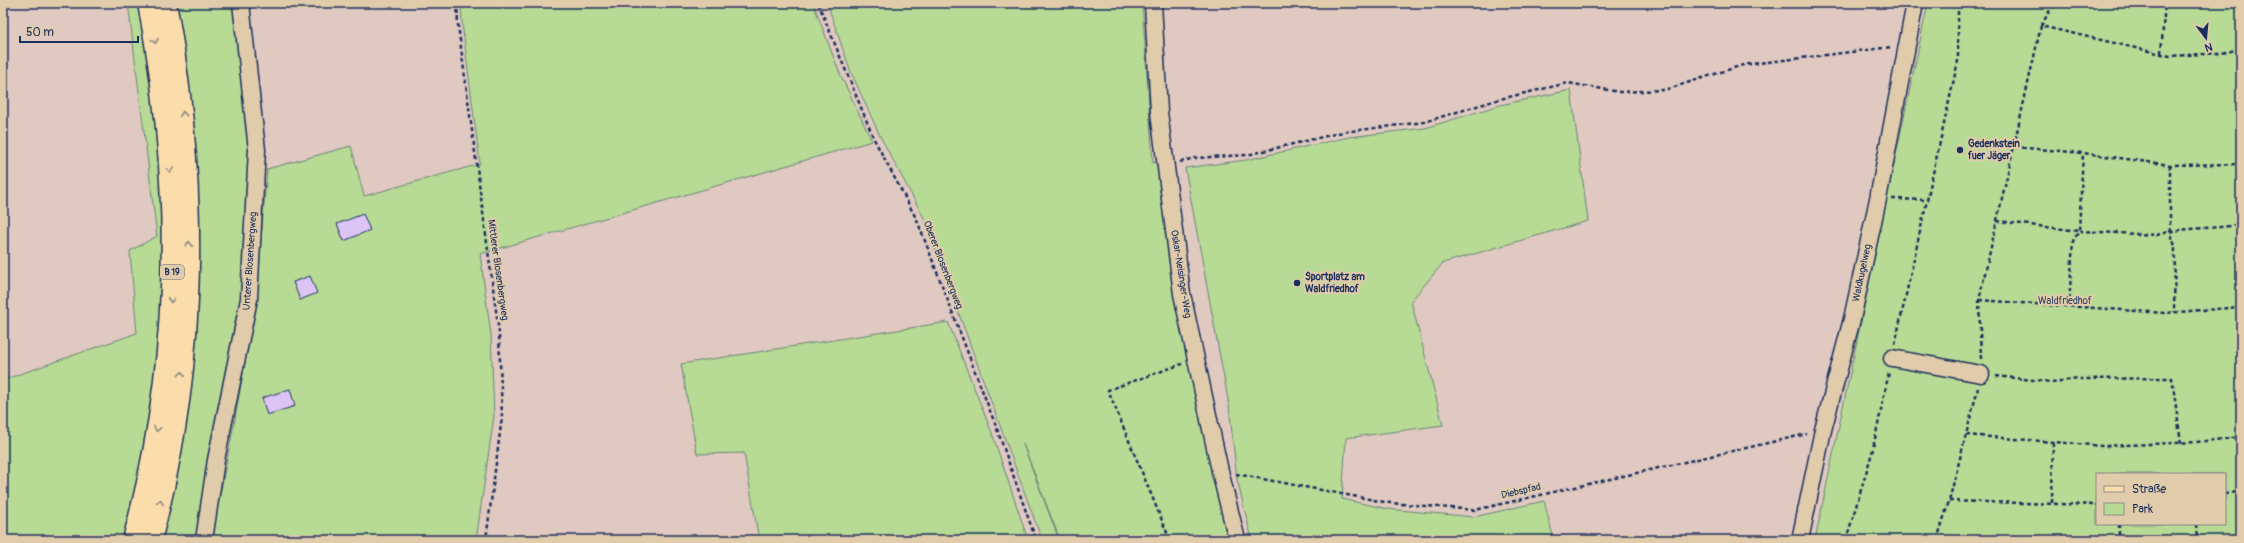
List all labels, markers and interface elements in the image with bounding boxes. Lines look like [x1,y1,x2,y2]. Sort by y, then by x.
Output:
scale bar [20,18,138,44]
north arrow [2186,18,2226,58]
text: 50 m [26,25,54,40]
one-way arrow [150,38,159,44]
text: N [2203,40,2214,55]
one-way arrow [179,111,188,118]
place label: Gedenkstein fuer Jäger [1968,138,2020,162]
marker: Gedenkstein fuer Jäger [1955,145,1965,155]
one-way arrow [166,167,174,173]
street label: Unterer Blosenbergweg [241,211,259,311]
street label: Mittlerer Blosenbergweg [485,219,511,321]
street label: Oberer Blosenbergweg [921,219,965,311]
street label: Oskar-Neisinger-Weg [1168,229,1194,319]
one-way arrow [185,241,193,247]
street label: Waldkugelweg [1850,243,1874,303]
road number: B 19 [160,265,184,279]
place label: Sportplatz am Waldfriedhof [1305,271,1365,295]
marker: Sportplatz am Waldfriedhof [1292,278,1302,288]
park label: Waldfriedhof [2038,295,2092,307]
one-way arrow [166,297,175,303]
one-way arrow [177,371,186,377]
one-way arrow [153,426,161,433]
legend [2096,473,2226,525]
street label: Diebspfad [1500,481,1542,501]
text: Straße [2132,482,2166,497]
one-way arrow [155,499,164,506]
text: Park [2132,502,2153,517]

